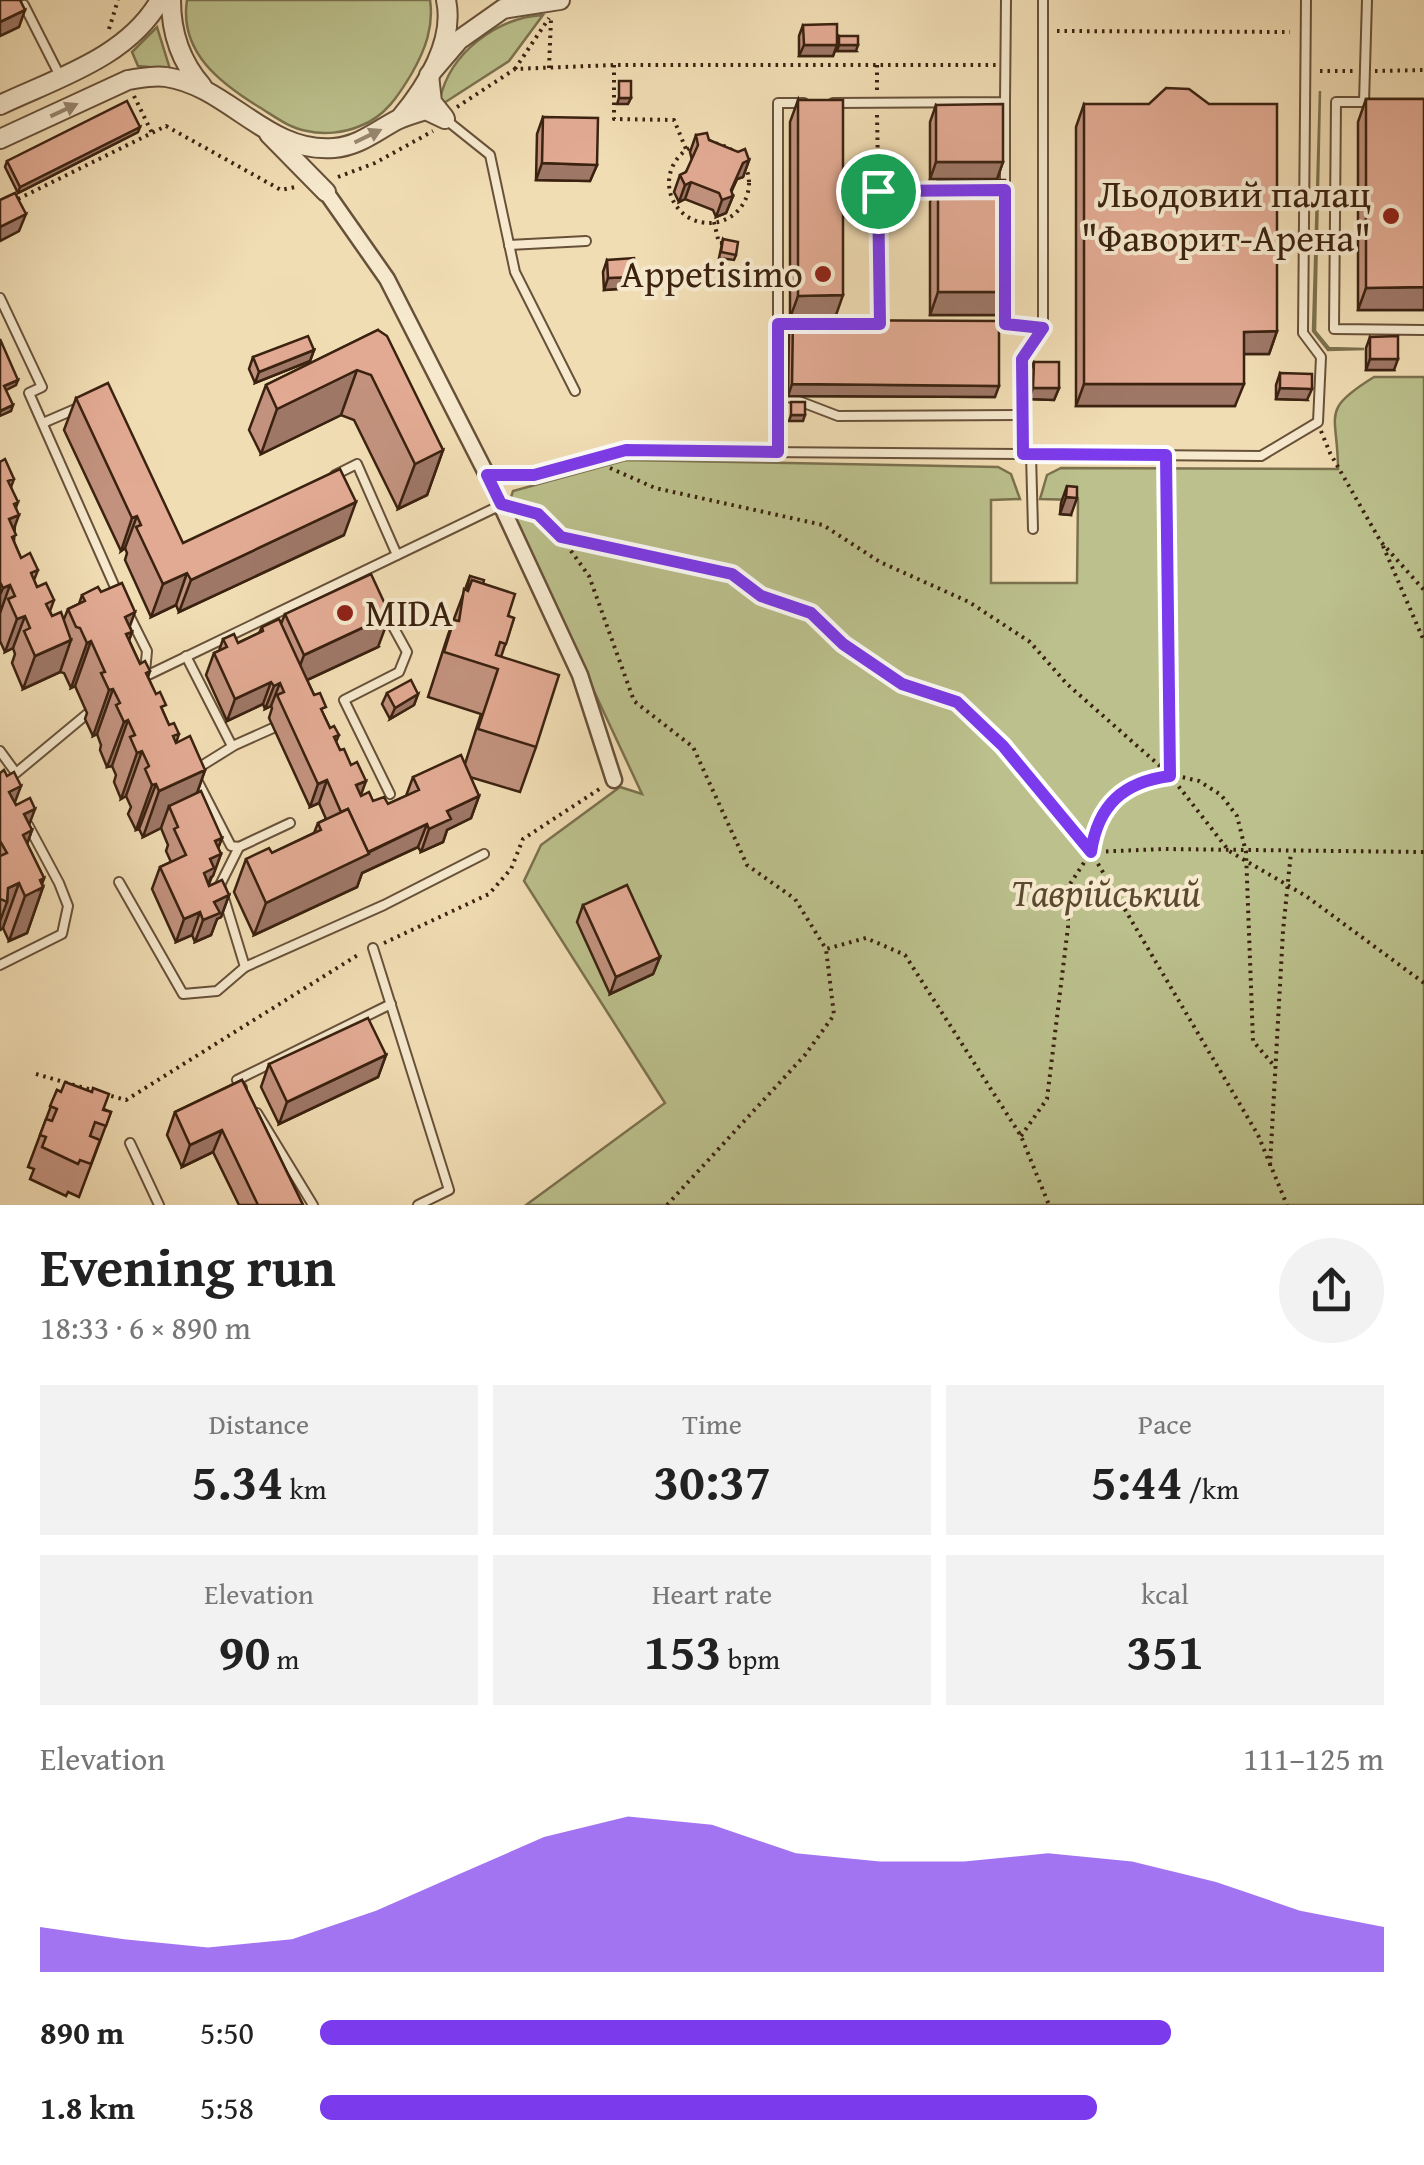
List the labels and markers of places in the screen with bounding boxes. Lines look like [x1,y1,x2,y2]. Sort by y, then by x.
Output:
pin [836,149,921,234]
place label: Льодовий палац "Фаворит-Арена" [1081,165,1371,265]
marker: Льодовий палац "Фаворит-Арена" [1380,205,1402,227]
place label: Appetisimo [621,245,803,301]
marker: Appetisimo [812,263,834,285]
place label: MIDA [365,584,453,640]
marker: MIDA [334,602,356,624]

